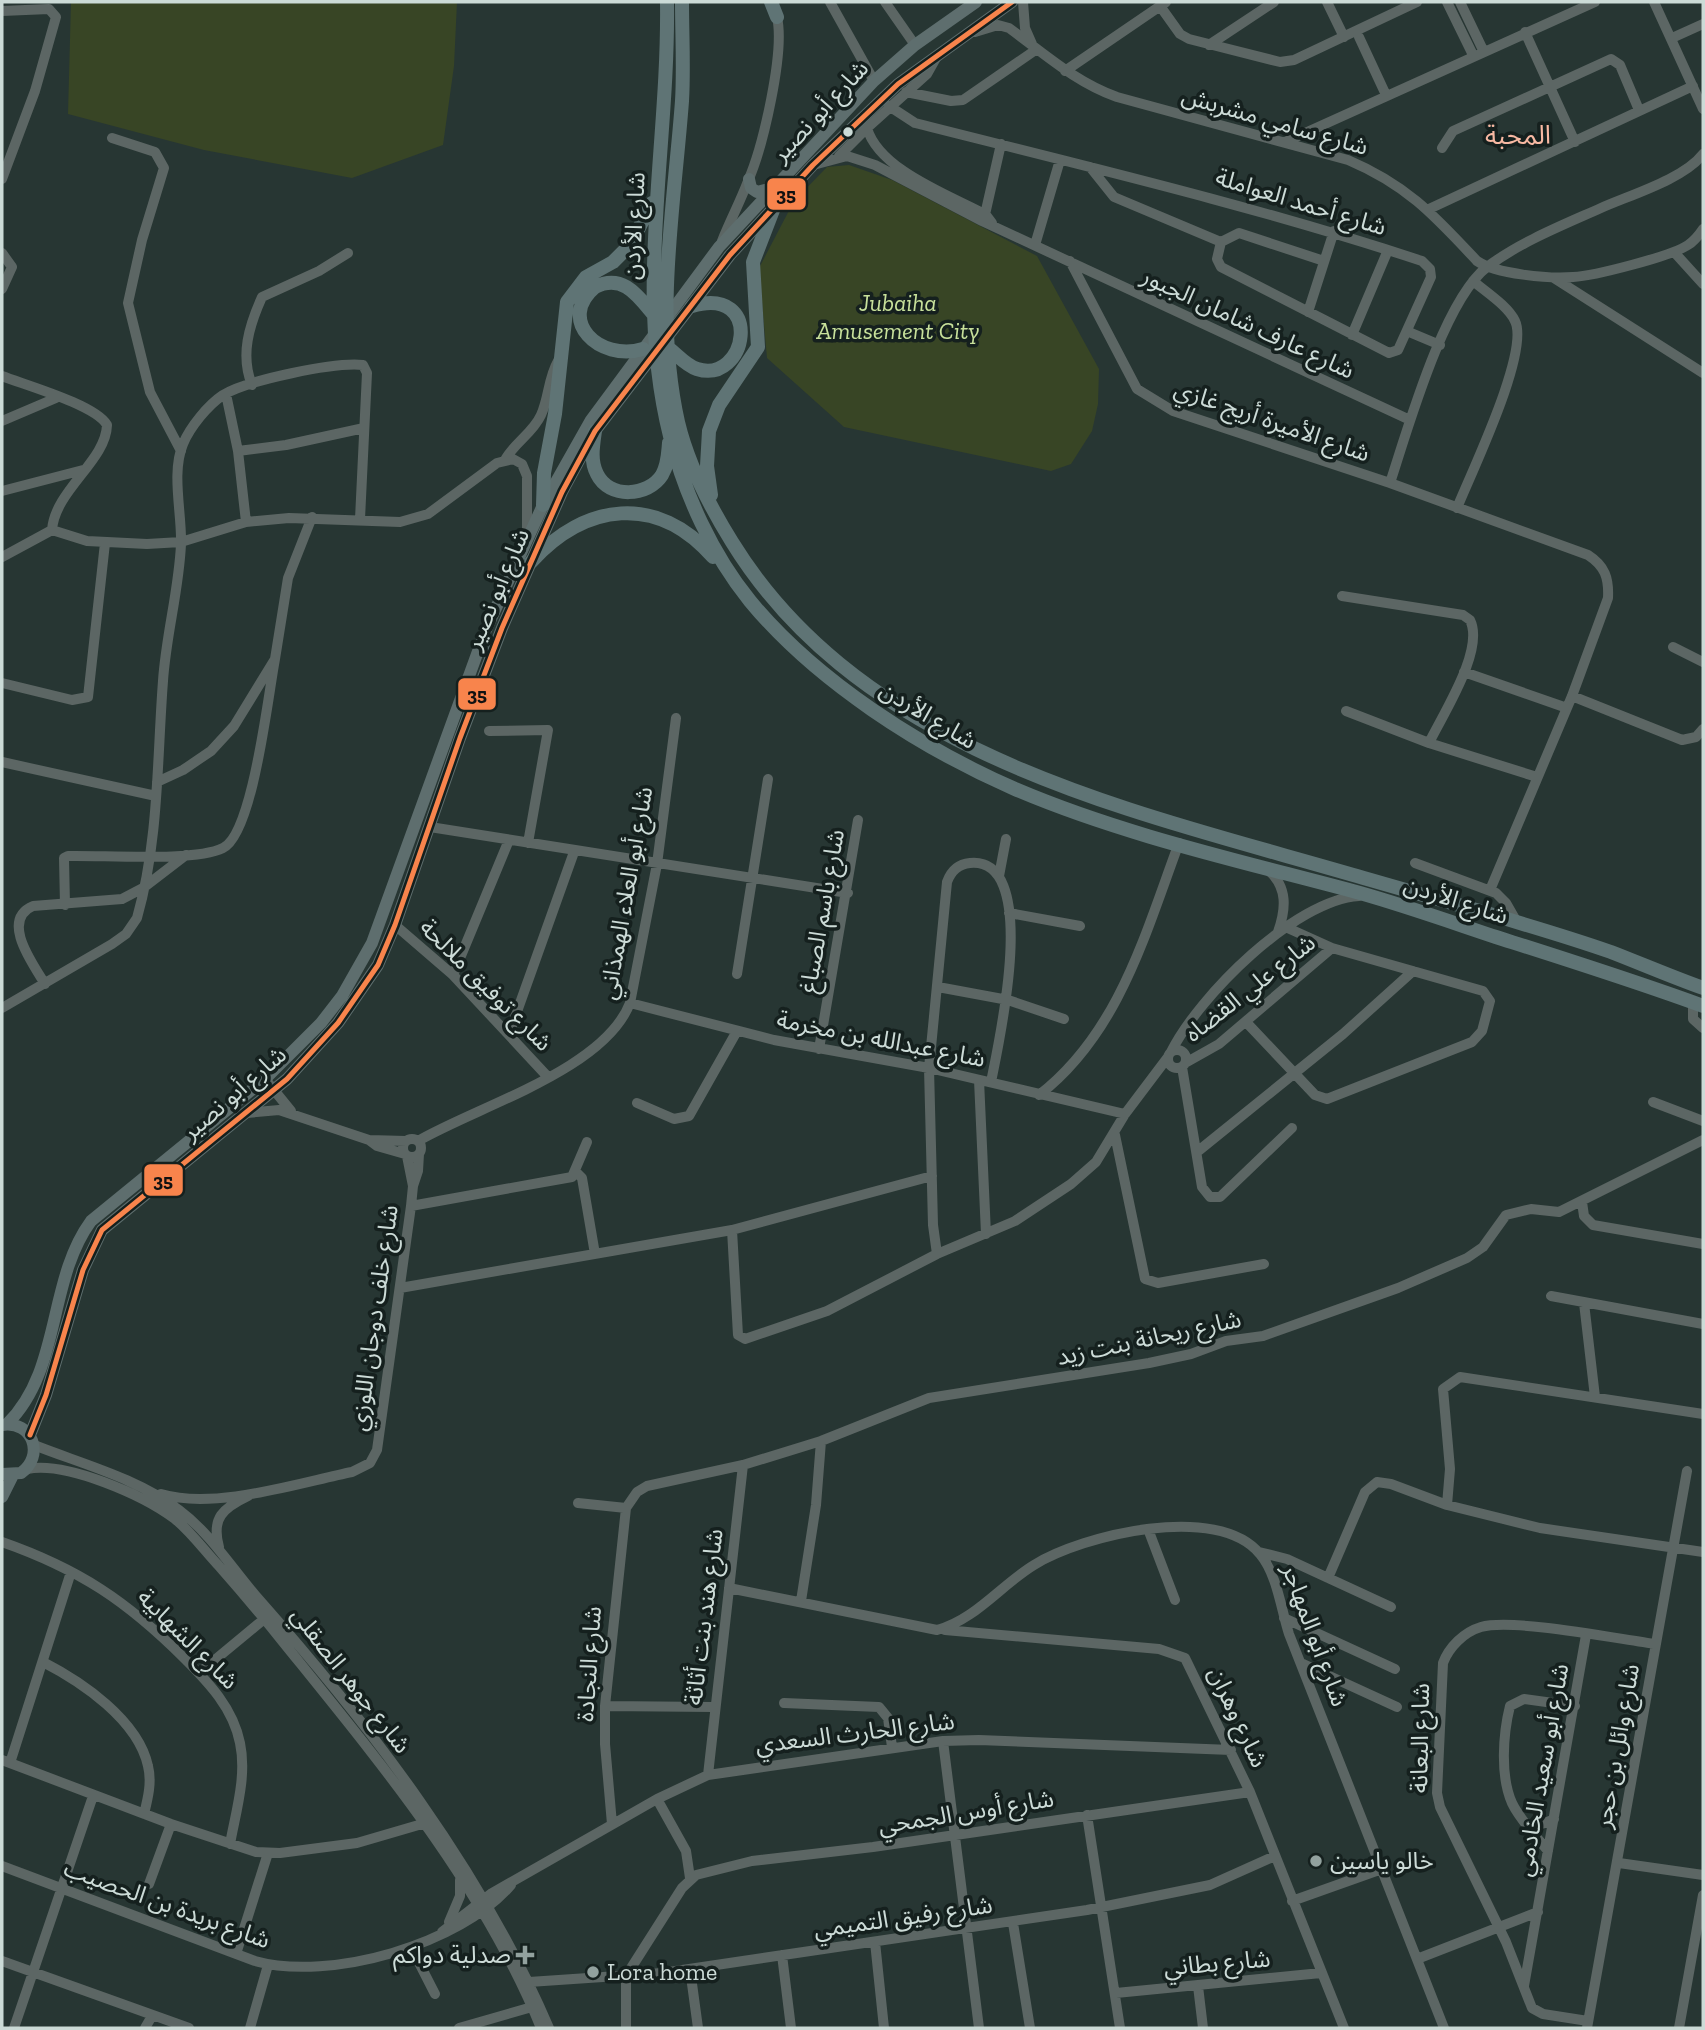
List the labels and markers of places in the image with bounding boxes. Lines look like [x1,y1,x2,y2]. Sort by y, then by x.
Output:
unlabelled marker [841,125,855,139]
place label: خالو ياسين [1330,1846,1434,1875]
marker: خالو ياسين [1308,1853,1324,1869]
place label: صدلية دواكم [393,1940,511,1972]
marker: صدلية دواكم [517,1947,533,1963]
place label: Lora home [607,1957,717,1986]
marker: Lora home [585,1964,601,1980]

